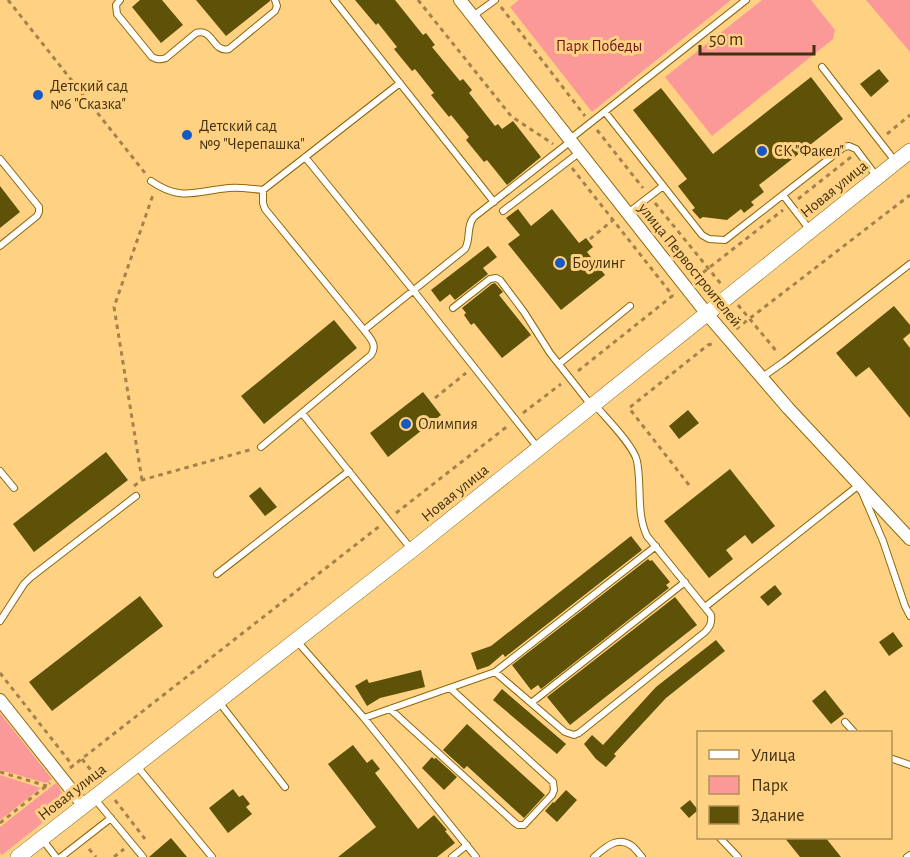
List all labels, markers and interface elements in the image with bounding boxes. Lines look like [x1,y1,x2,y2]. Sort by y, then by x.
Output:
scale bar [700,18,814,56]
text: 50 m [709,31,743,49]
park label: Парк Победы [556,38,642,54]
place label: Детский сад №6 "Сказка" [50,78,128,112]
marker: Детский сад №6 "Сказка" [31,88,45,102]
place label: Детский сад №9 "Черепашка" [199,118,305,152]
marker: Детский сад №9 "Черепашка" [180,128,194,142]
place label: СК "Факел" [774,143,844,159]
marker: СК "Факел" [755,144,769,158]
street label: Новая улица [797,157,871,222]
street label: улица Первостроителей [634,199,745,330]
place label: Боулинг [572,255,625,272]
marker: Боулинг [553,256,567,270]
place label: Олимпия [418,416,478,432]
marker: Олимпия [399,417,413,431]
street label: Новая улица [418,461,492,526]
legend [697,731,892,839]
text: Улица [751,747,796,765]
street label: Новая улица [35,761,110,824]
text: Парк [751,777,789,795]
text: Здание [751,807,805,825]

